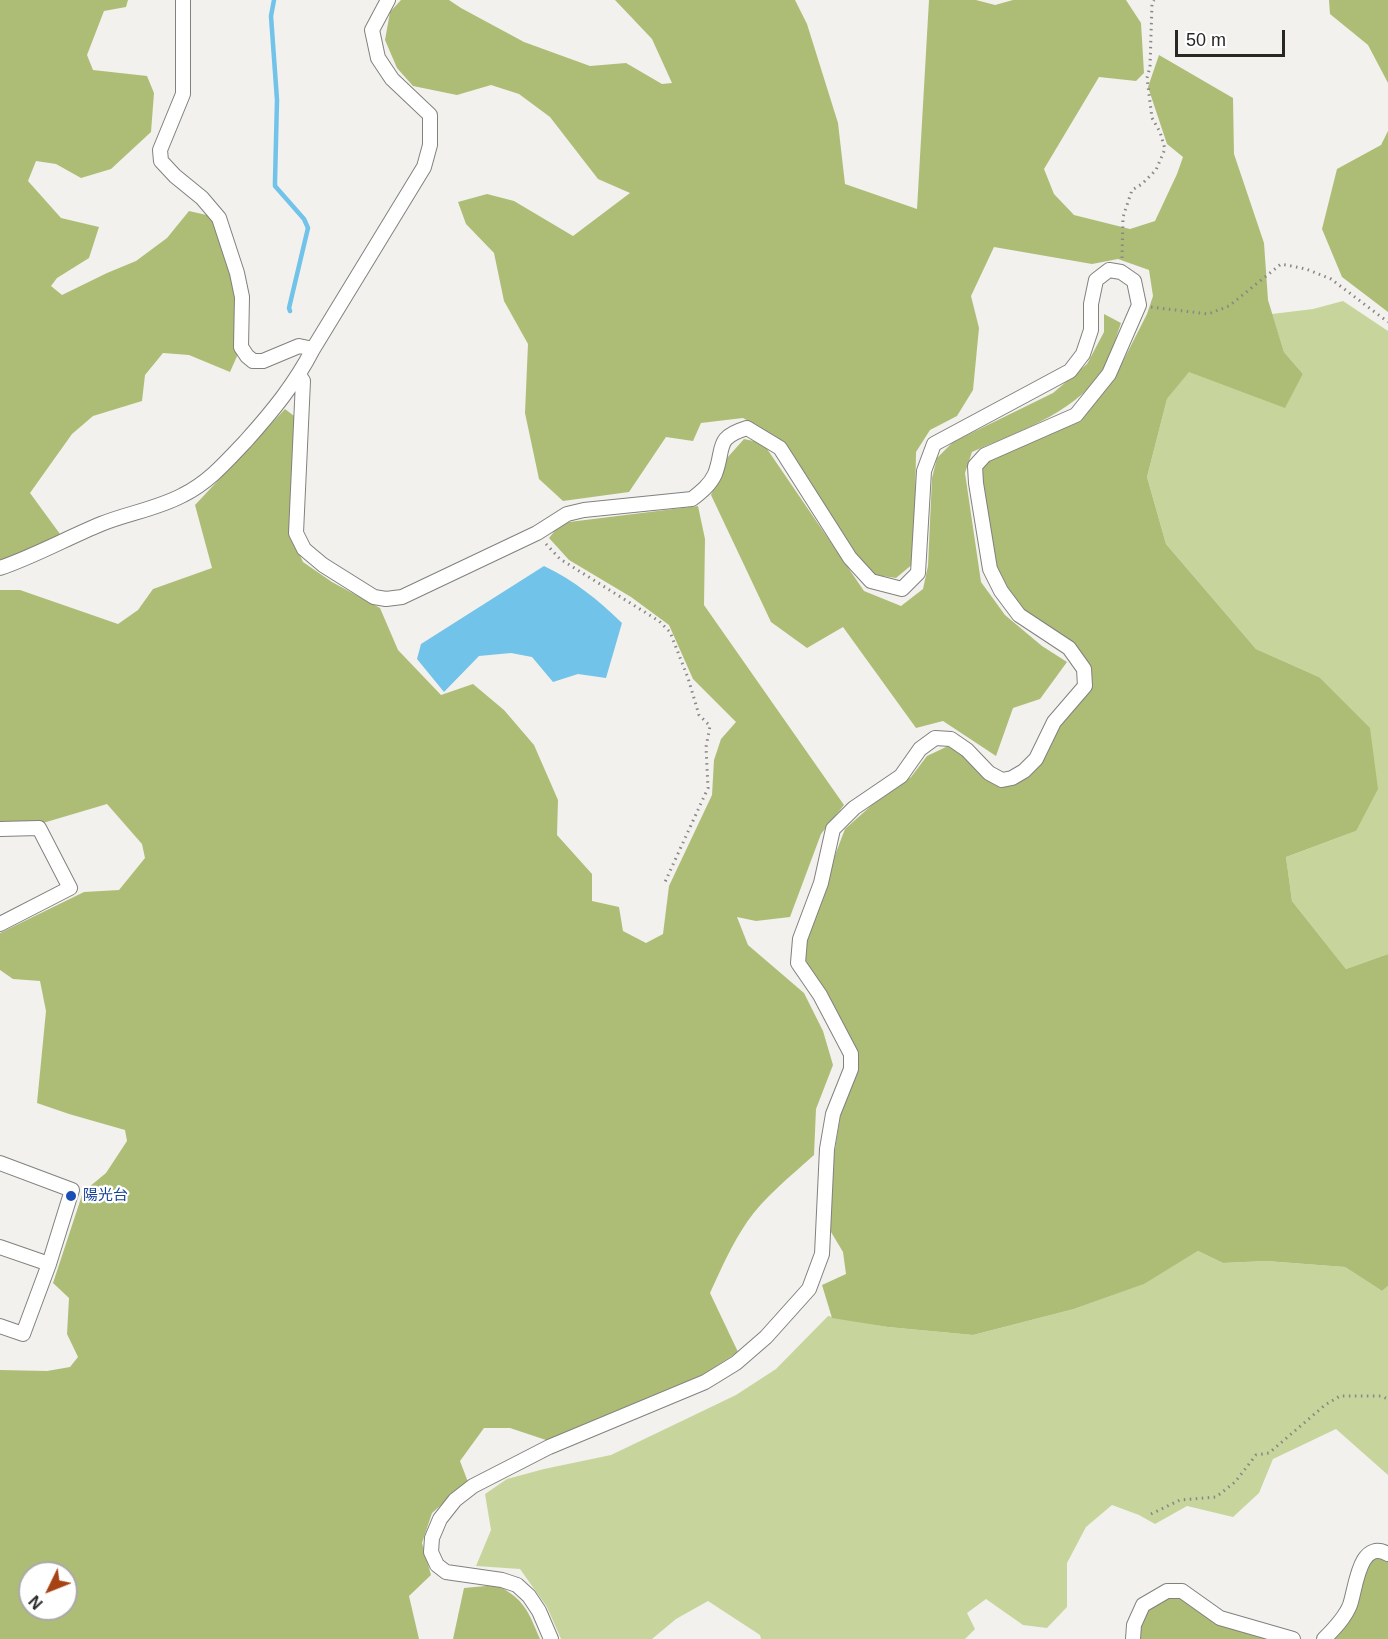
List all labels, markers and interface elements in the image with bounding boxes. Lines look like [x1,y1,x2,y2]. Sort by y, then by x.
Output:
scale bar [1178,18,1288,56]
text: 50 m [1186,30,1226,50]
place label: 陽光台 [83,1187,128,1205]
marker: 陽光台 [64,1189,78,1203]
north arrow [18,1561,78,1621]
text: N [26,1592,46,1612]

